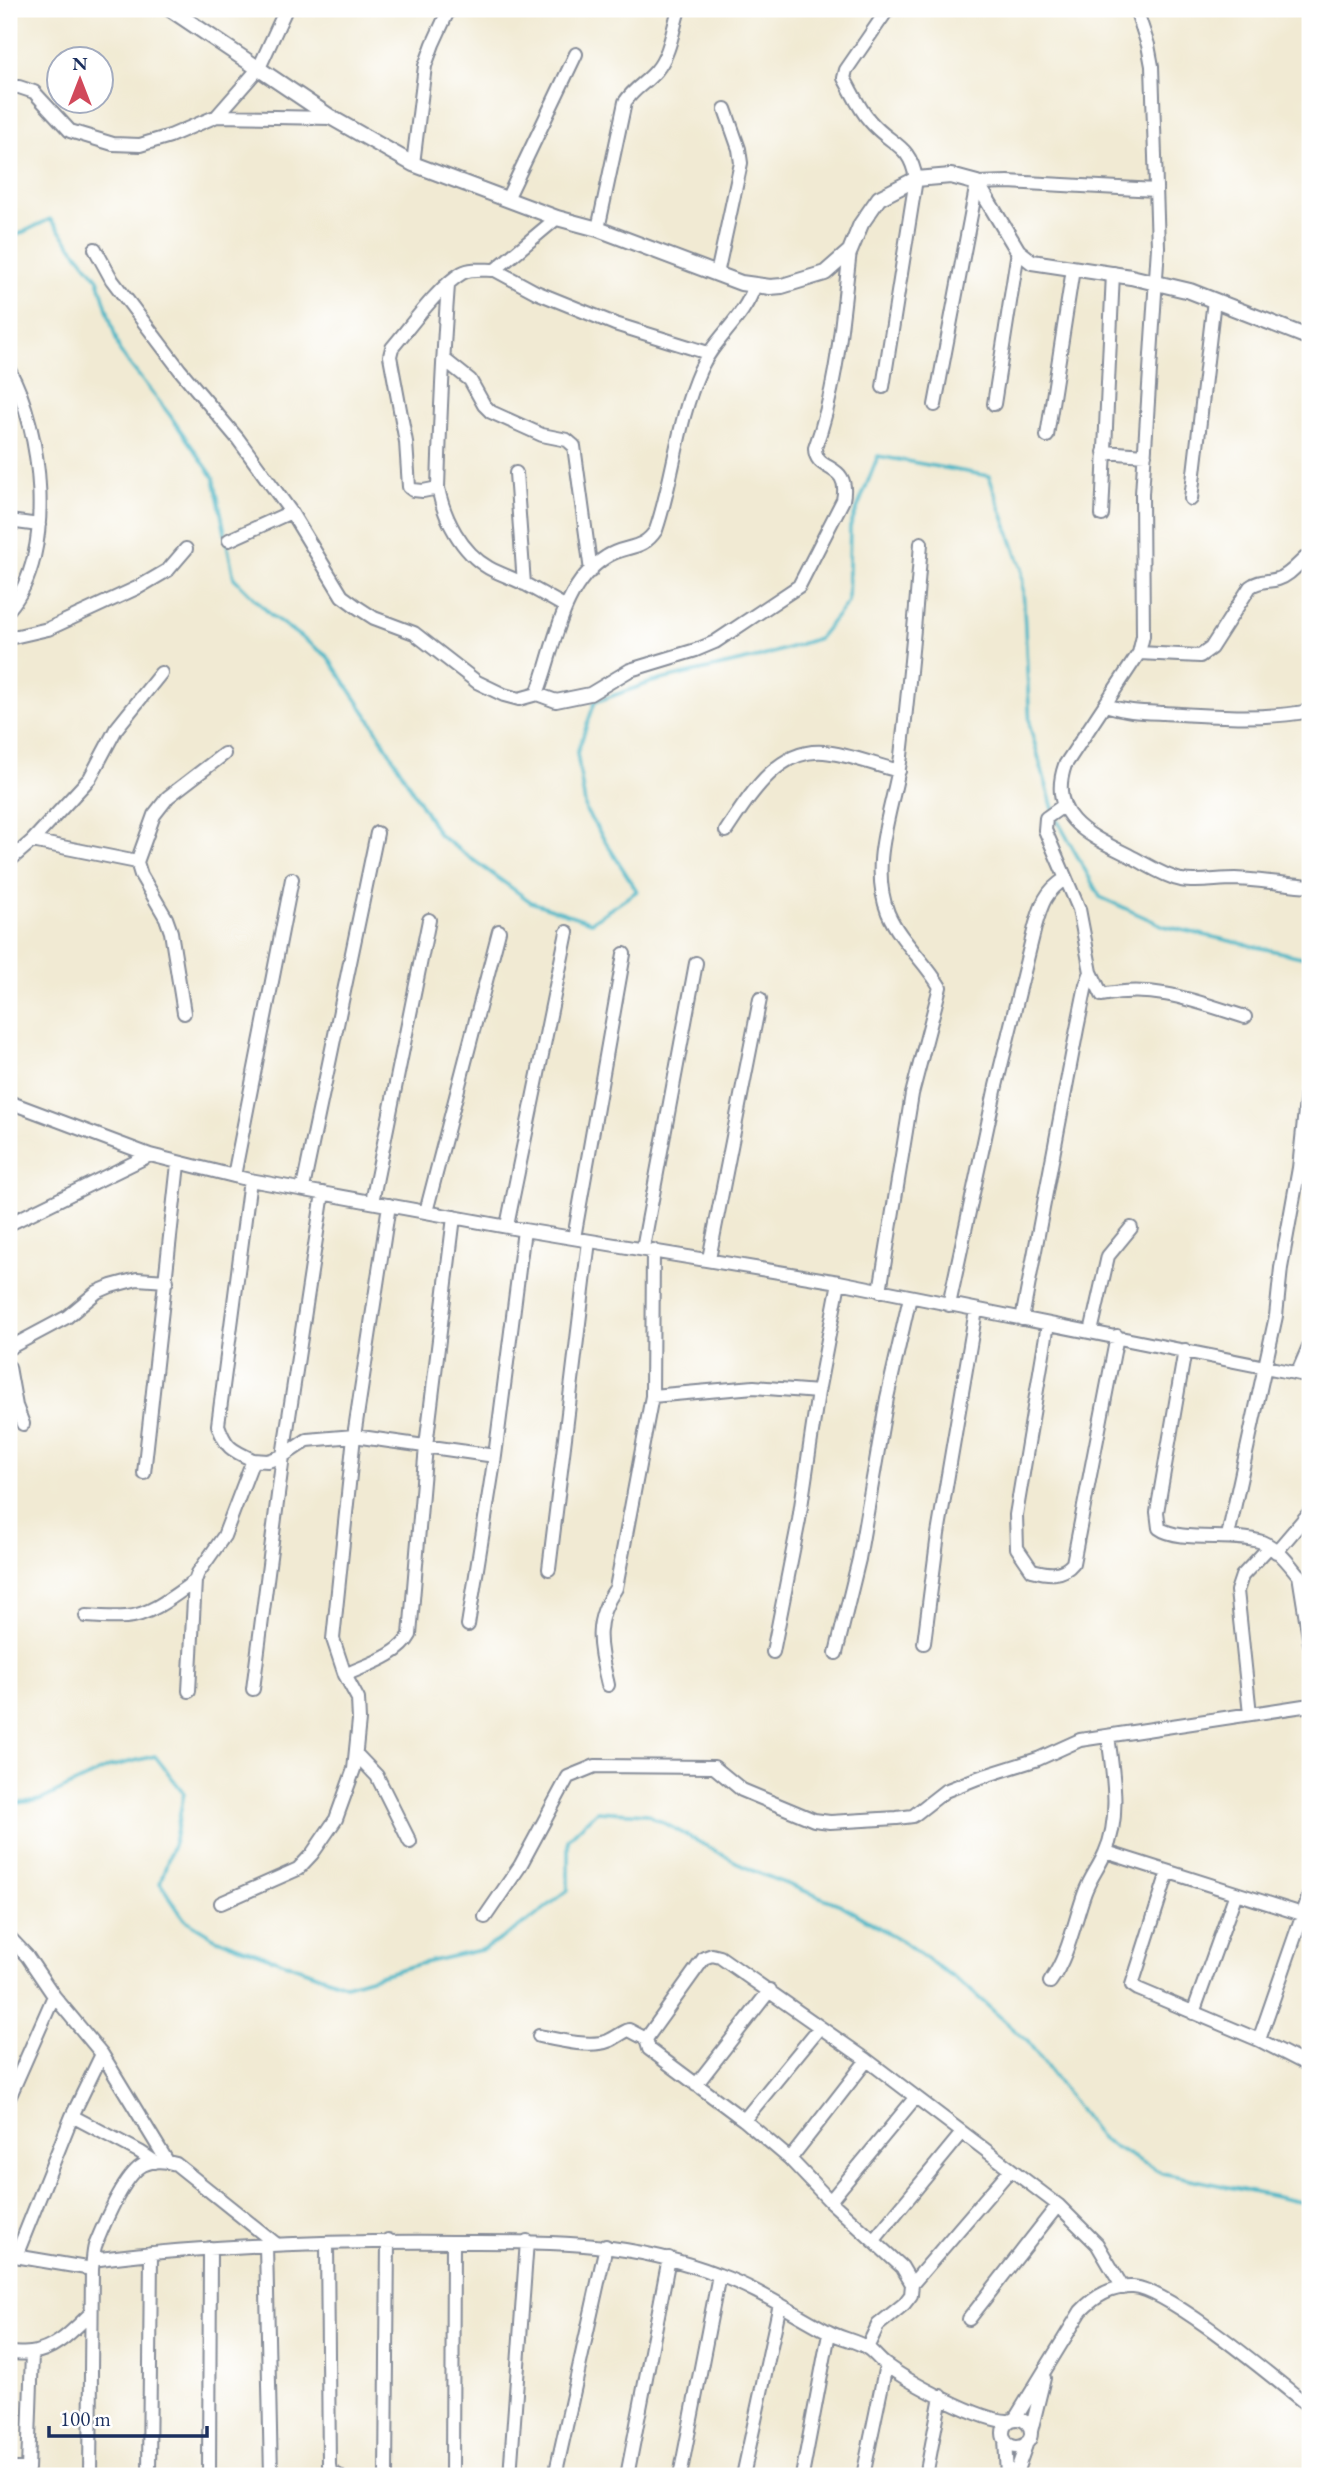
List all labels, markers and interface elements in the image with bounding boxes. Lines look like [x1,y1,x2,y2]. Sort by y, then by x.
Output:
north arrow [46,46,116,116]
text: N [72,51,88,76]
scale bar [49,2394,206,2438]
text: 100 m [60,2405,111,2432]

